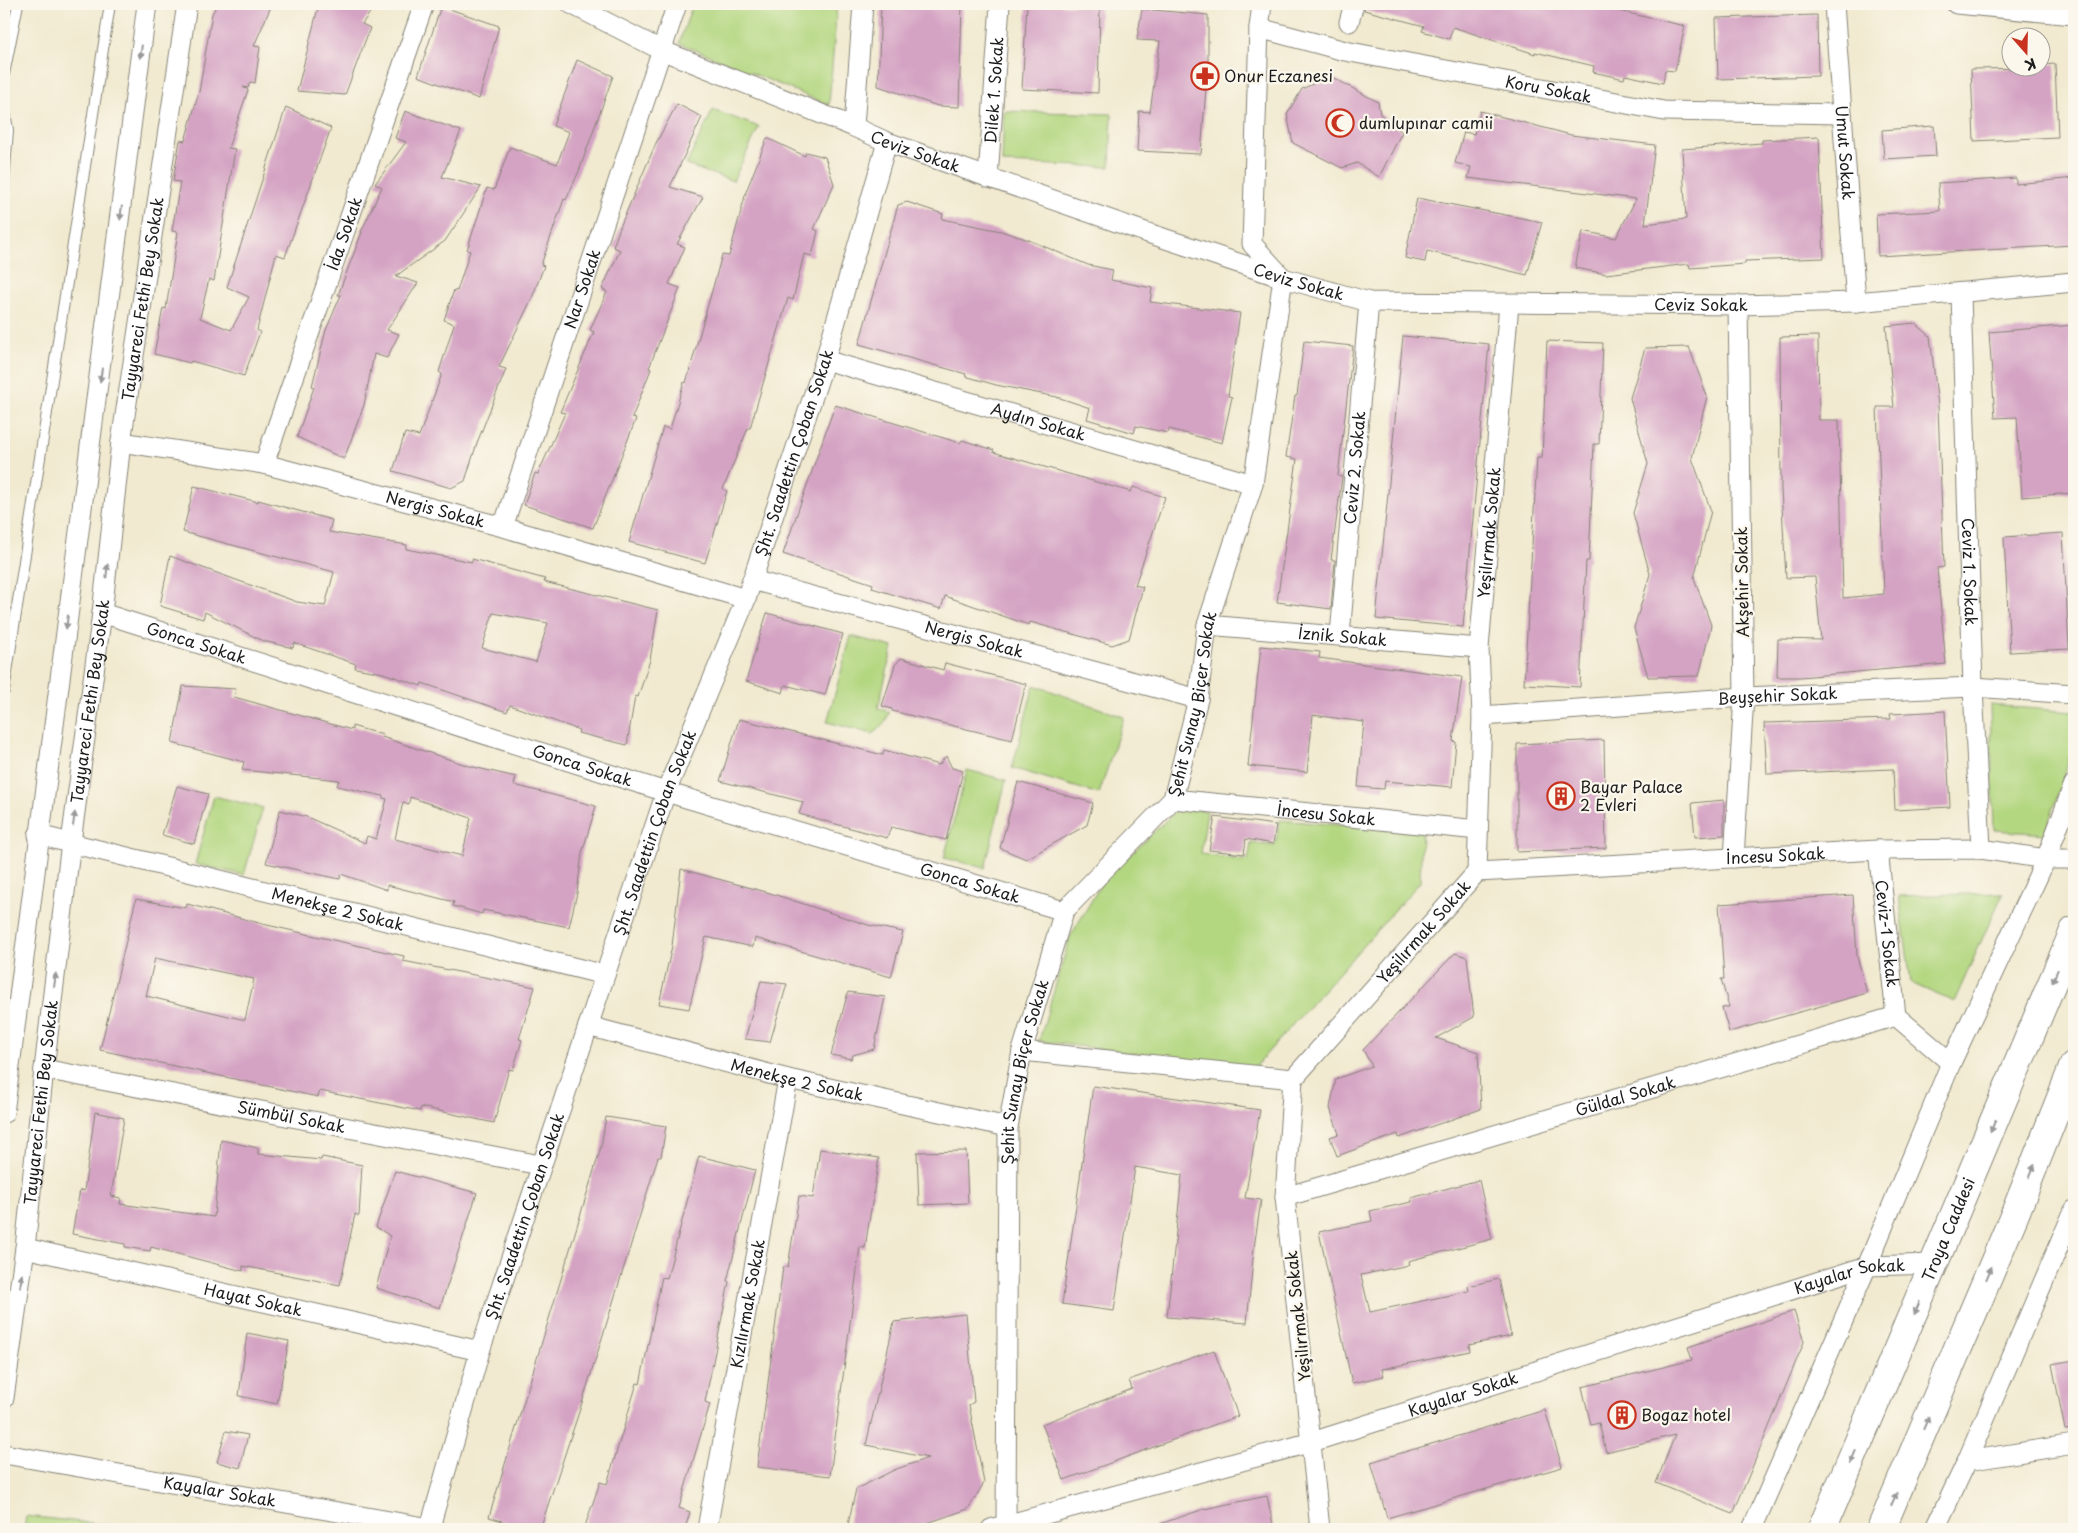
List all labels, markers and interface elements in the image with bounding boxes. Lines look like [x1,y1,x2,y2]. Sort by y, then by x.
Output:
north arrow [2000,28,2050,78]
street label: Dilek 1. Sokak [977,36,1009,144]
one-way arrow [137,44,145,60]
text: K [2022,53,2039,76]
pharmacy icon: Onur Eczanesi [1190,61,1220,91]
place label: Onur Eczanesi [1224,63,1333,87]
street label: Koru Sokak [1503,68,1594,108]
street label: Umut Sokak [1831,104,1861,201]
mosque icon: dumlupınar camii [1325,108,1355,138]
place label: dumlupınar camii [1359,110,1493,134]
street label: Ceviz Sokak [867,123,964,178]
street label: İda Sokak [319,193,367,273]
street label: Tayyareci Fethi Bey Sokak [114,195,169,402]
one-way arrow [117,206,125,222]
street label: Nar Sokak [557,246,606,332]
street label: Ceviz Sokak [1250,256,1347,306]
street label: Ceviz Sokak [1654,291,1748,316]
street label: Şht. Saadettin Çoban Sokak [748,346,838,559]
one-way arrow [97,367,105,383]
street label: Aydın Sokak [988,396,1089,446]
street label: Ceviz 2. Sokak [1337,410,1370,525]
street label: Yeşilırmak Sokak [1470,466,1506,599]
street label: Nergis Sokak [384,484,488,533]
street label: Ceviz 1. Sokak [1957,517,1984,626]
street label: Akşehir Sokak [1728,526,1754,638]
one-way arrow [103,563,111,579]
street label: Tayyareci Fethi Bey Sokak [63,598,114,805]
street label: Şehit Sunay Biçer Sokak [1161,607,1222,799]
street label: Nergis Sokak [922,614,1027,663]
one-way arrow [63,615,71,631]
street label: Gonca Sokak [144,615,250,669]
street label: İznik Sokak [1297,620,1388,651]
street label: Beyşehir Sokak [1716,680,1838,710]
street label: Şht. Saadettin Çoban Sokak [606,726,702,938]
street label: Gonca Sokak [530,737,636,792]
place label: Bayar Palace 2 Evleri [1580,774,1683,816]
building icon: Bayar Palace 2 Evleri [1546,781,1576,811]
street label: İncesu Sokak [1276,797,1377,831]
one-way arrow [71,810,79,826]
street label: İncesu Sokak [1725,840,1826,869]
street label: Gonca Sokak [917,856,1023,908]
street label: Yeşilırmak Sokak [1370,874,1476,988]
street label: Ceviz-1 Sokak [1870,879,1906,988]
street label: Menekşe 2 Sokak [269,880,407,936]
one-way arrow [2051,969,2059,983]
one-way arrow [51,972,59,988]
street label: Şehit Sunay Biçer Sokak [995,976,1054,1165]
street label: Tayyareci Fethi Bey Sokak [17,999,63,1206]
street label: Menekşe 2 Sokak [728,1051,866,1106]
street label: Güldal Sokak [1572,1069,1678,1121]
street label: Sümbül Sokak [236,1094,348,1138]
street label: Şht. Saadettin Çoban Sokak [478,1109,569,1322]
one-way arrow [1988,1119,1996,1133]
one-way arrow [2028,1163,2036,1178]
street label: Troya Caddesi [1915,1173,1980,1285]
street label: Kızılırmak Sokak [723,1237,770,1370]
street label: Yeşilırmak Sokak [1278,1250,1316,1383]
street label: Kayalar Sokak [1791,1252,1905,1299]
one-way arrow [1986,1266,1994,1280]
one-way arrow [17,1272,25,1288]
street label: Hayat Sokak [202,1276,305,1321]
one-way arrow [1912,1301,1920,1315]
street label: Kayalar Sokak [1405,1365,1521,1422]
building icon: Bogaz hotel [1607,1400,1637,1430]
place label: Bogaz hotel [1641,1402,1731,1426]
one-way arrow [1923,1416,1931,1430]
one-way arrow [1848,1450,1856,1464]
street label: Kayalar Sokak [162,1469,278,1512]
one-way arrow [1891,1491,1899,1506]

